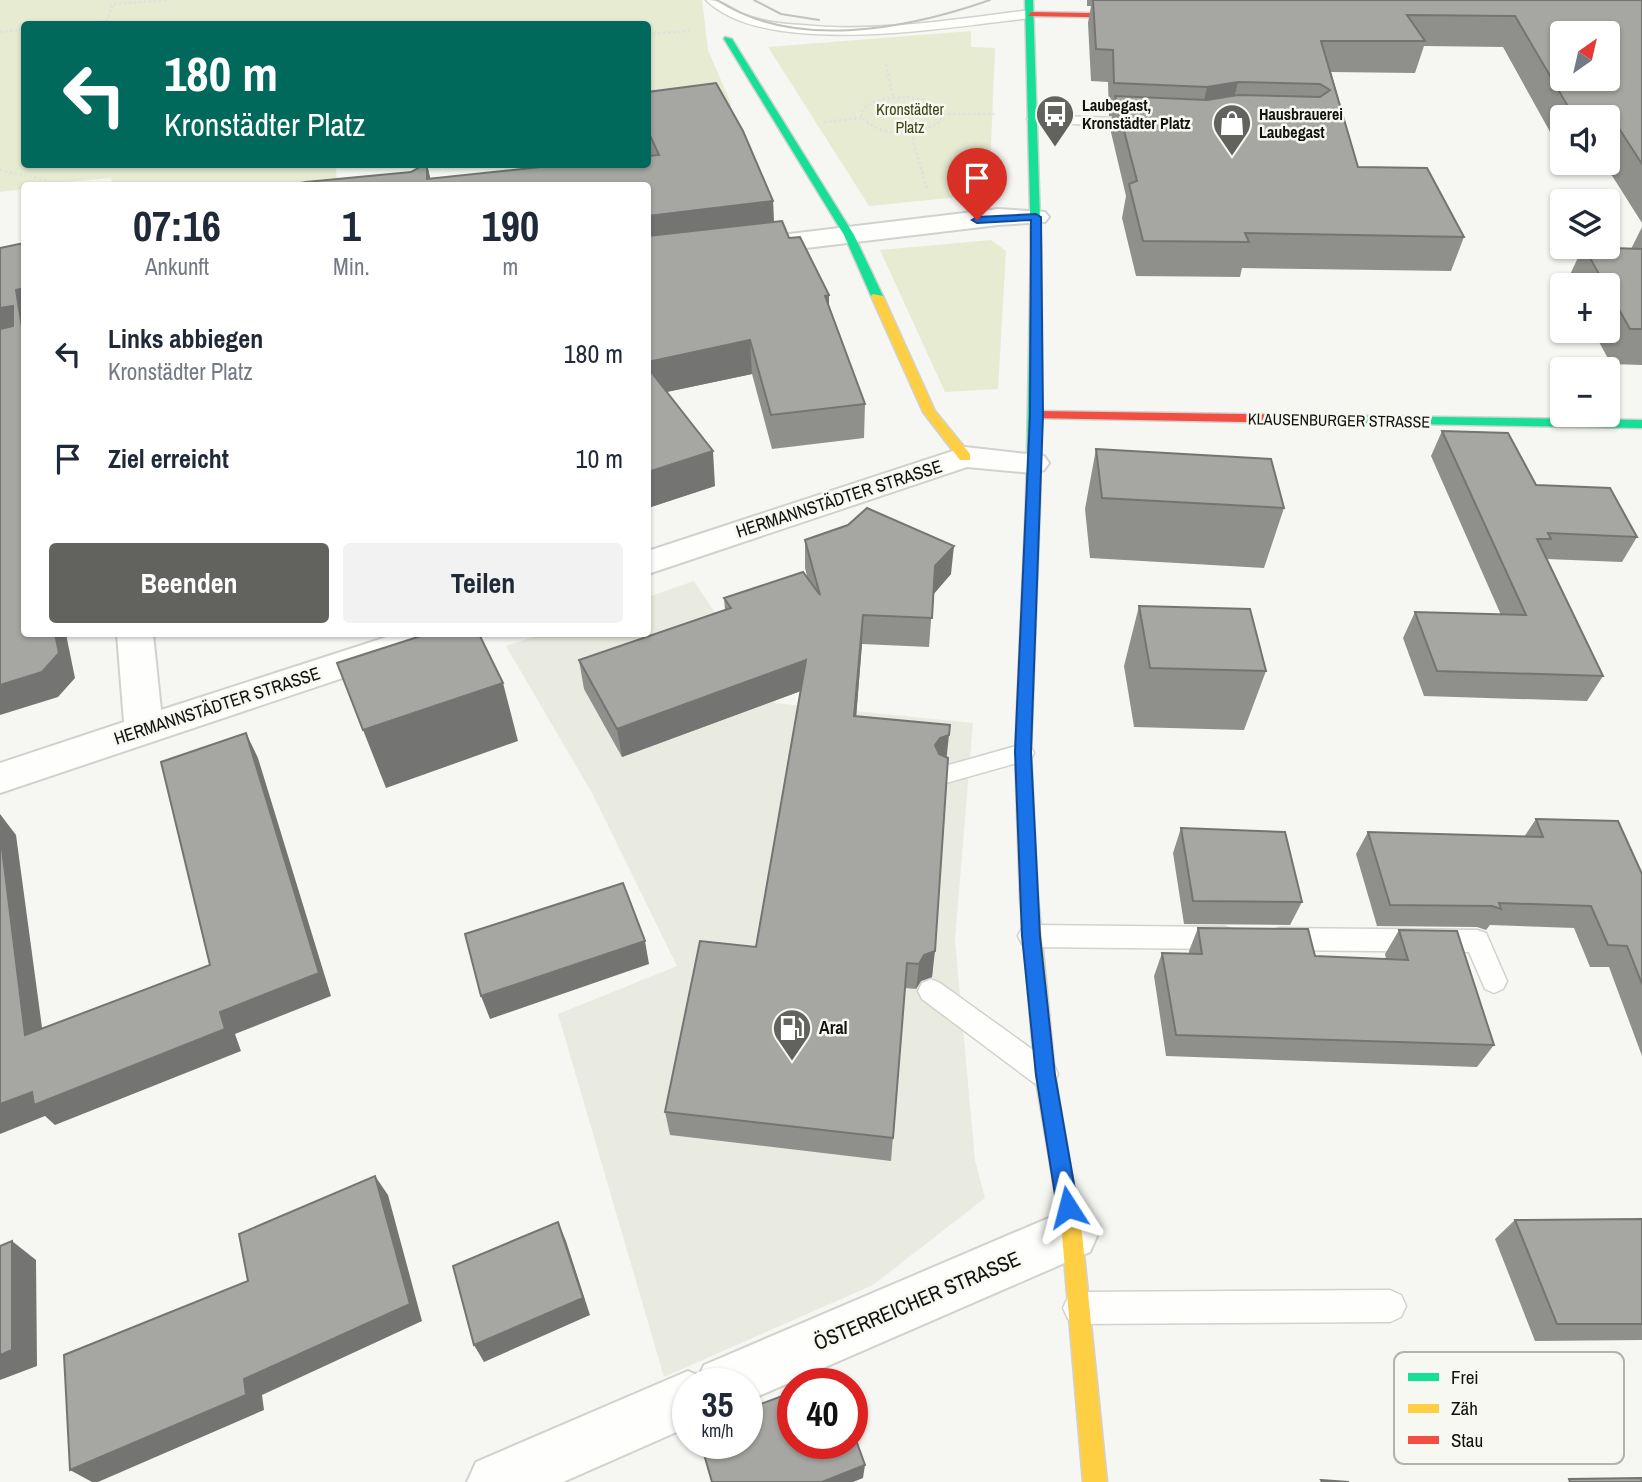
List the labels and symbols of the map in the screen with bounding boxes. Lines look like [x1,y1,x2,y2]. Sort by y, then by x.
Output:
north arrow [1550,21,1620,91]
bus stop icon: Laubegast, Kronstädter Platz [1034,93,1076,148]
place label: Laubegast, Kronstädter Platz [1082,94,1191,134]
park label: Kronstädter Platz [876,98,945,138]
shop icon: Hausbrauerei Laubegast [1211,102,1253,157]
place label: Hausbrauerei Laubegast [1259,103,1343,143]
pin [947,148,1007,220]
street label: KLAUSENBURGER STRASSE [1248,407,1430,433]
street label: HERMANNSTÄDTER STRASSE [733,453,945,544]
street label: HERMANNSTÄDTER STRASSE [111,660,323,751]
fuel station icon: Aral [771,1007,813,1062]
place label: Aral [819,1015,848,1040]
position arrow [1031,1170,1105,1244]
street label: ÖSTERREICHER STRASSE [809,1244,1025,1357]
legend [1394,1352,1624,1464]
text: Frei [1451,1364,1479,1390]
speed limit sign: 40 [777,1368,868,1459]
text: Zäh [1451,1395,1478,1421]
text: Stau [1451,1427,1483,1453]

